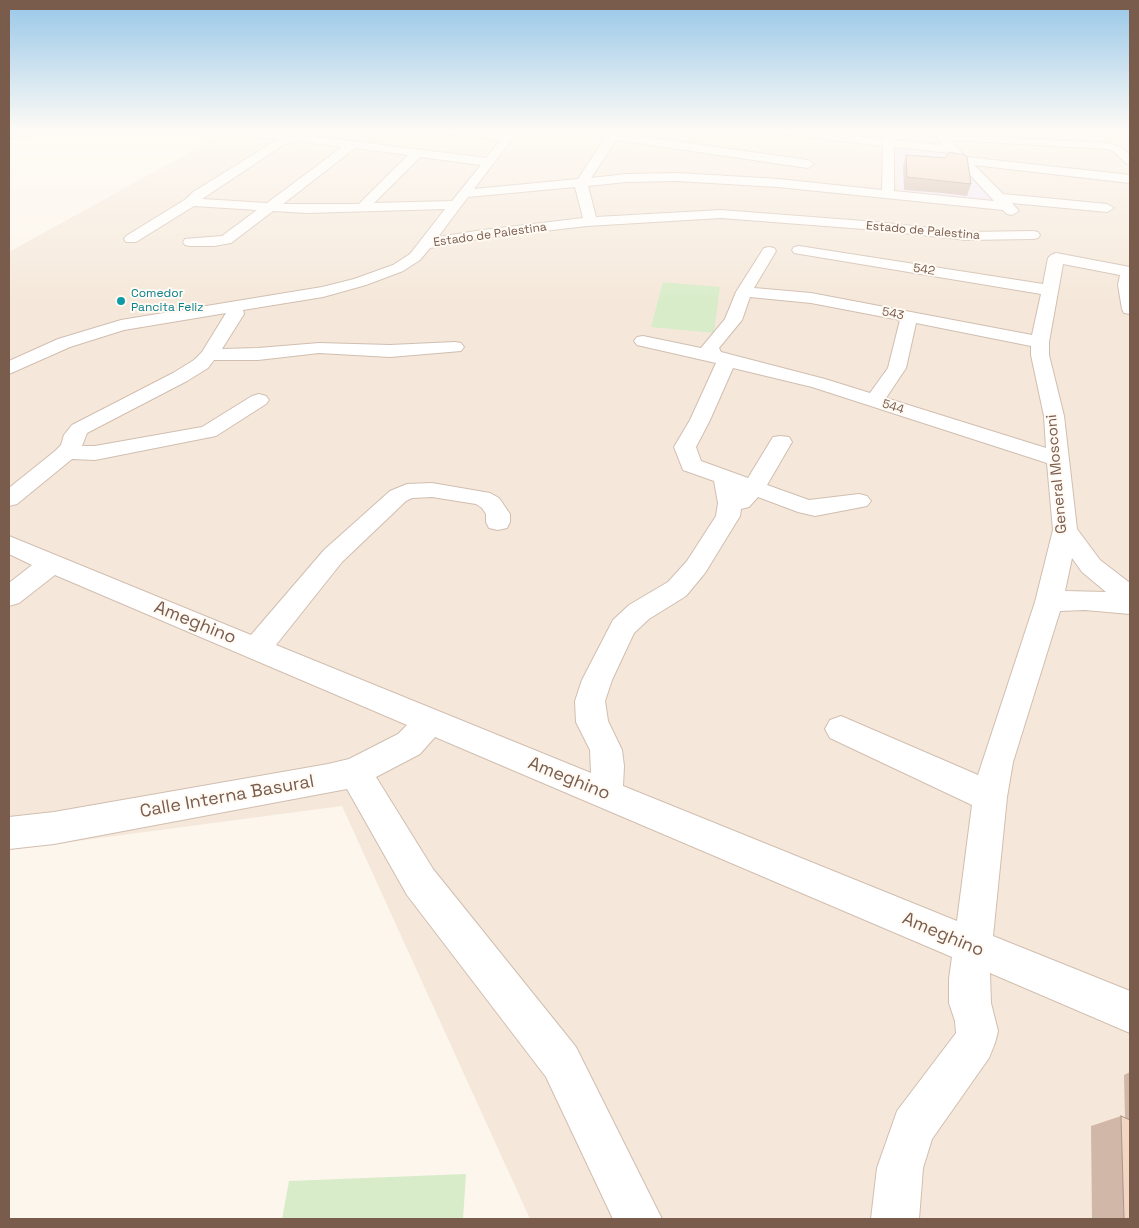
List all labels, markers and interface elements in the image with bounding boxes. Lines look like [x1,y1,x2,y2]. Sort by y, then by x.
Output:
street label: Estado de Palestina [865,219,981,243]
street label: Estado de Palestina [432,220,548,250]
street label: 542 [912,261,936,279]
place label: Comedor Pancita Feliz [131,287,204,315]
marker: Comedor Pancita Feliz [115,295,127,307]
street label: 543 [881,305,905,323]
street label: 544 [880,397,906,417]
street label: General Mosconi [1043,414,1071,534]
street label: Ameghino [151,597,239,649]
street label: Ameghino [525,753,613,805]
street label: Calle Interna Basural [138,771,316,823]
street label: Ameghino [899,908,987,962]

